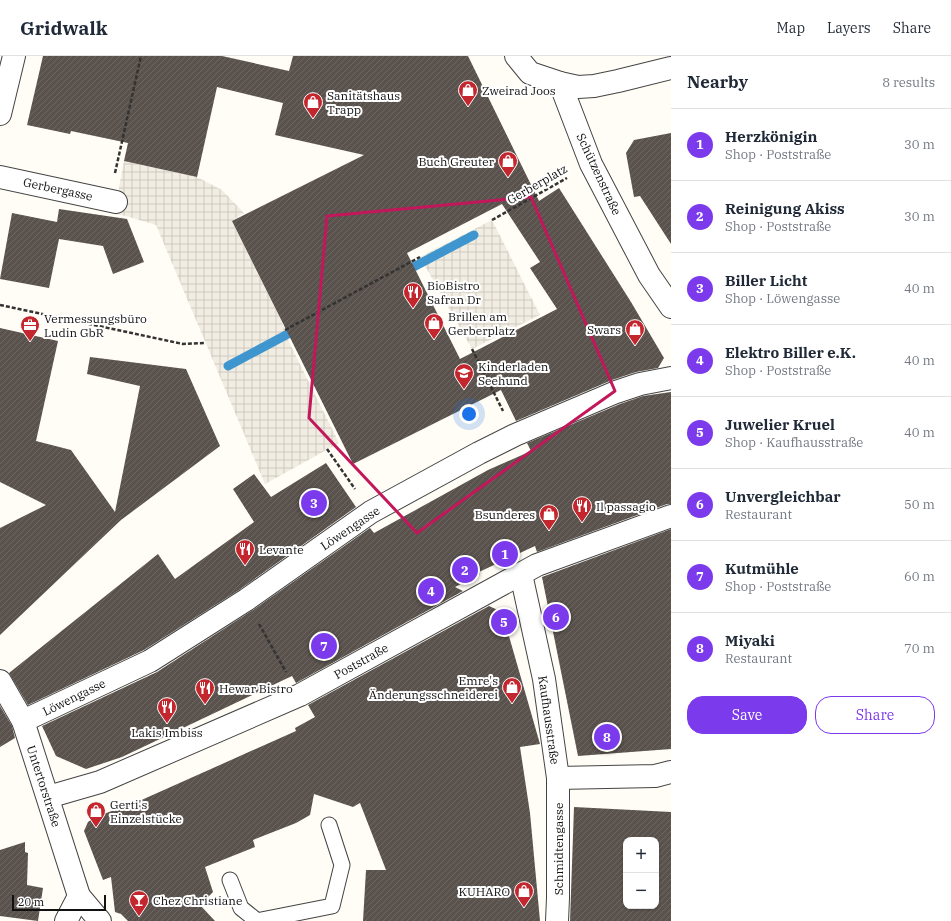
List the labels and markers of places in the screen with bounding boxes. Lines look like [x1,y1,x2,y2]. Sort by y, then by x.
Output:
shop icon: Zweirad Joos [457,79,479,107]
place label: Zweirad Joos [482,83,556,98]
place label: Sanitätshaus Trapp [327,88,400,117]
shop icon: Sanitätshaus Trapp [302,91,324,119]
shop icon: Buch Greuter [497,150,519,178]
place label: Buch Greuter [418,154,495,169]
place label: BioBistro Safran Dr [427,278,481,307]
restaurant icon: BioBistro Safran Dr [402,281,424,309]
place label: Brillen am Gerberplatz [448,309,515,338]
place label: Vermessungsbüro Ludin GbR [44,311,147,340]
shop icon: Brillen am Gerberplatz [423,312,445,340]
office icon: Vermessungsbüro Ludin GbR [19,314,41,342]
shop icon: Swars [624,318,646,346]
place label: Swars [587,322,621,337]
place label: Kinderladen Seehund [478,359,549,388]
school or university icon: Kinderladen Seehund [453,362,475,390]
pin: 3 [301,488,327,518]
restaurant icon: Il passagio [571,495,593,523]
place label: Il passagio [596,499,656,514]
shop icon: Bsunderes [538,503,560,531]
place label: Bsunderes [475,507,535,522]
restaurant icon: Levante [234,538,256,566]
pin: 1 [492,539,518,569]
place label: Levante [259,542,304,557]
pin: 2 [452,555,478,585]
pin: 4 [418,576,444,606]
pin: 6 [543,602,569,632]
pin: 5 [491,607,517,637]
pin: 7 [311,631,337,661]
place label: Emre's Änderungsschneiderei [369,673,498,702]
shop icon: Emre's Änderungsschneiderei [501,676,523,704]
restaurant icon: Hewar Bistro [194,677,216,705]
place label: Hewar Bistro [219,681,293,696]
restaurant icon: Lakis Imbiss [156,696,178,724]
pin: 8 [594,722,620,752]
place label: Lakis Imbiss [131,725,203,740]
place label: Gerti's Einzelstücke [110,797,182,826]
shop icon: Gerti's Einzelstücke [85,800,107,828]
shop icon: KUHARO [513,880,535,908]
place label: KUHARO [458,884,510,899]
bar icon: Chez Christiane [128,889,150,917]
place label: Chez Christiane [153,893,242,908]

